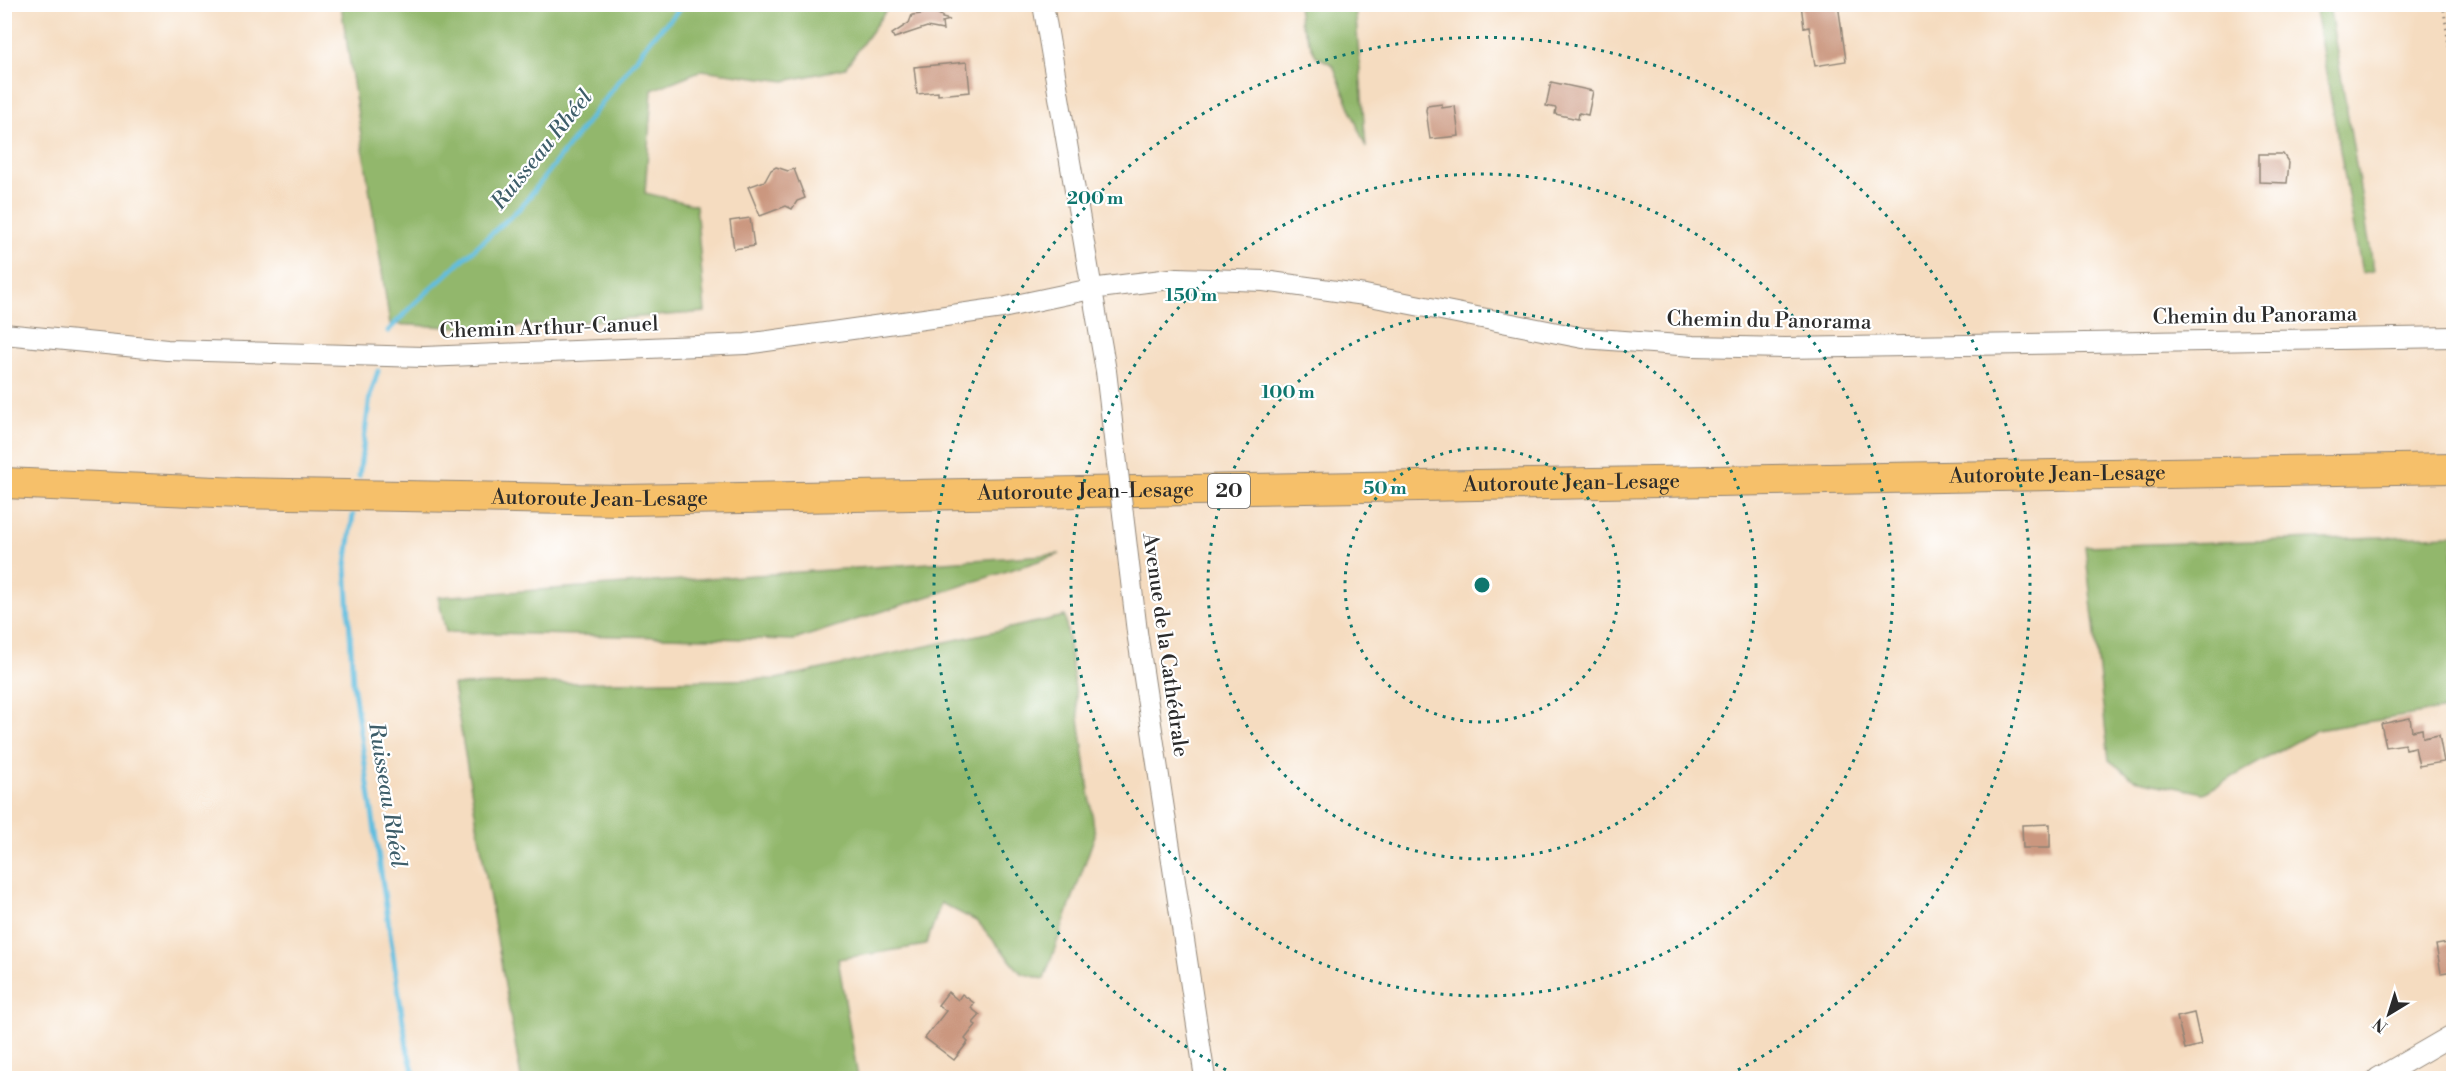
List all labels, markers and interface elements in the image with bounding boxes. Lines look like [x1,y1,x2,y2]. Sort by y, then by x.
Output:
water label: Ruisseau Rhéel [485,85,599,216]
text: 200 m [1067,187,1124,210]
text: 150 m [1165,284,1218,307]
street label: Chemin du Panorama [2152,301,2358,331]
street label: Chemin du Panorama [1666,306,1872,336]
street label: Chemin Arthur-Canuel [439,311,659,345]
text: 100 m [1261,381,1315,404]
street label: Autoroute Jean-Lesage [1948,460,2166,490]
street label: Autoroute Jean-Lesage [1462,469,1680,498]
road number: 20 [1208,474,1250,508]
street label: Autoroute Jean-Lesage [976,477,1194,507]
text: 50 m [1363,477,1407,500]
street label: Autoroute Jean-Lesage [490,485,708,513]
street label: Avenue de la Cathédrale [1136,530,1194,759]
centre of rings [1472,575,1492,595]
water label: Ruisseau Rhéel [362,720,412,869]
north arrow [2359,984,2419,1044]
text: N [2369,1013,2392,1037]

